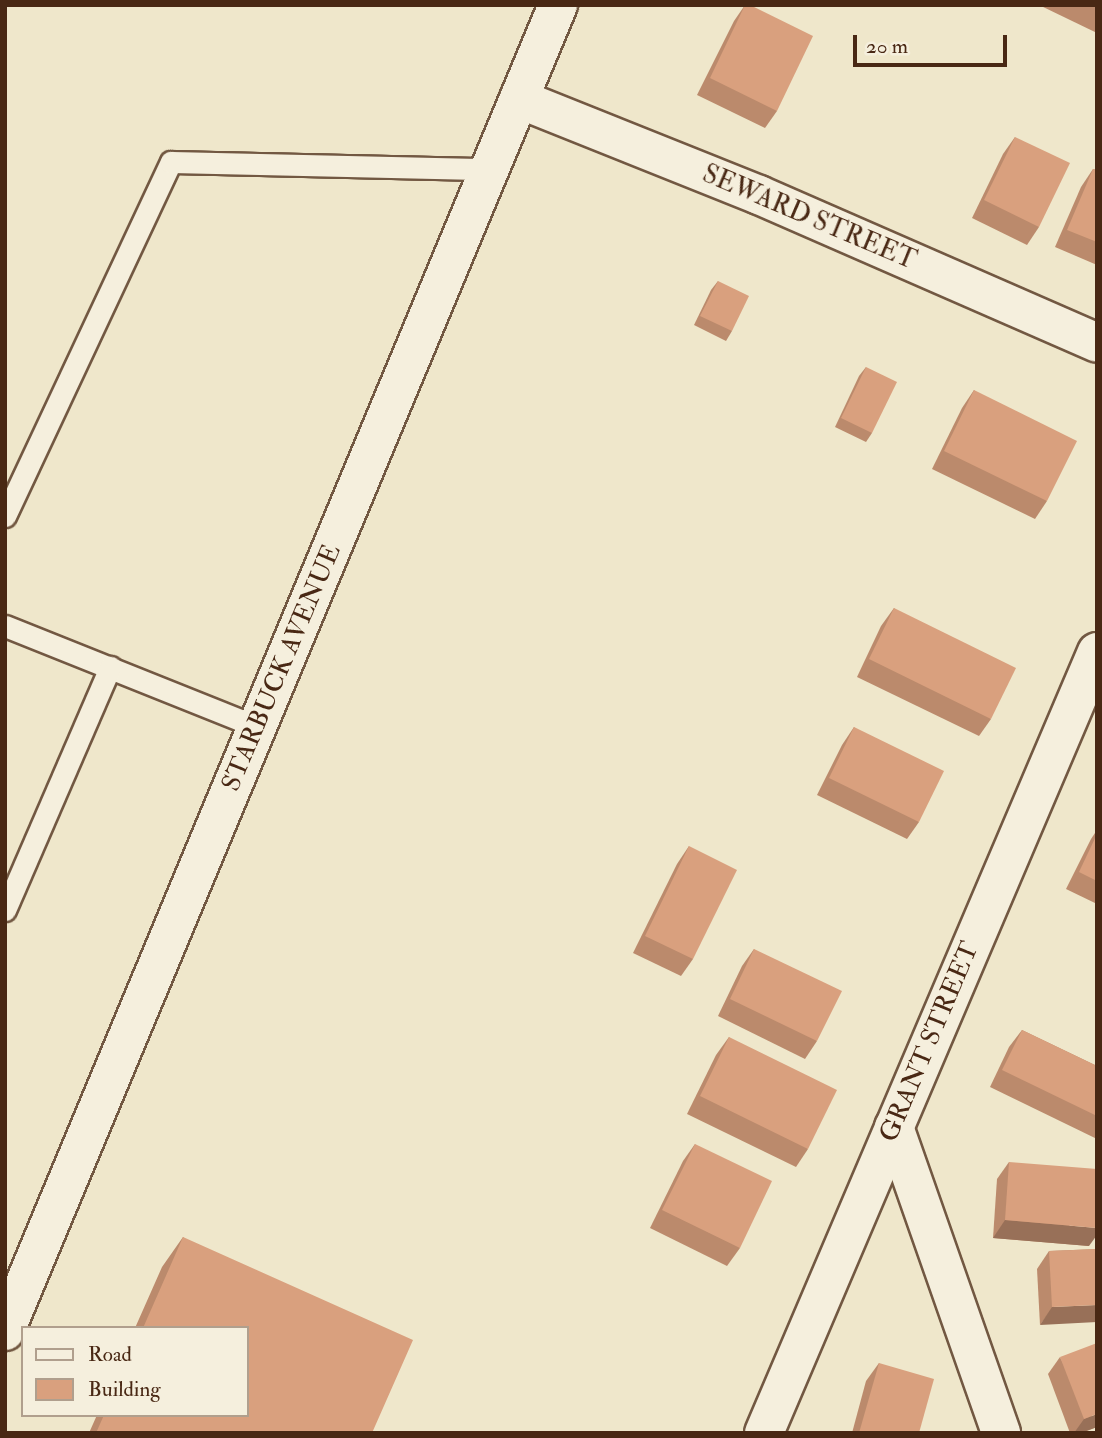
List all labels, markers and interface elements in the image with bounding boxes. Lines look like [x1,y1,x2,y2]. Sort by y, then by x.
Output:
scale bar [857,21,1011,65]
text: 20 m [866,33,908,60]
street label: SEWARD STREET [698,159,920,277]
street label: STARBUCK AVENUE [216,540,348,796]
street label: GRANT STREET [874,937,986,1147]
legend [21,1326,248,1417]
text: Road [88,1341,132,1368]
text: Building [88,1376,161,1403]

